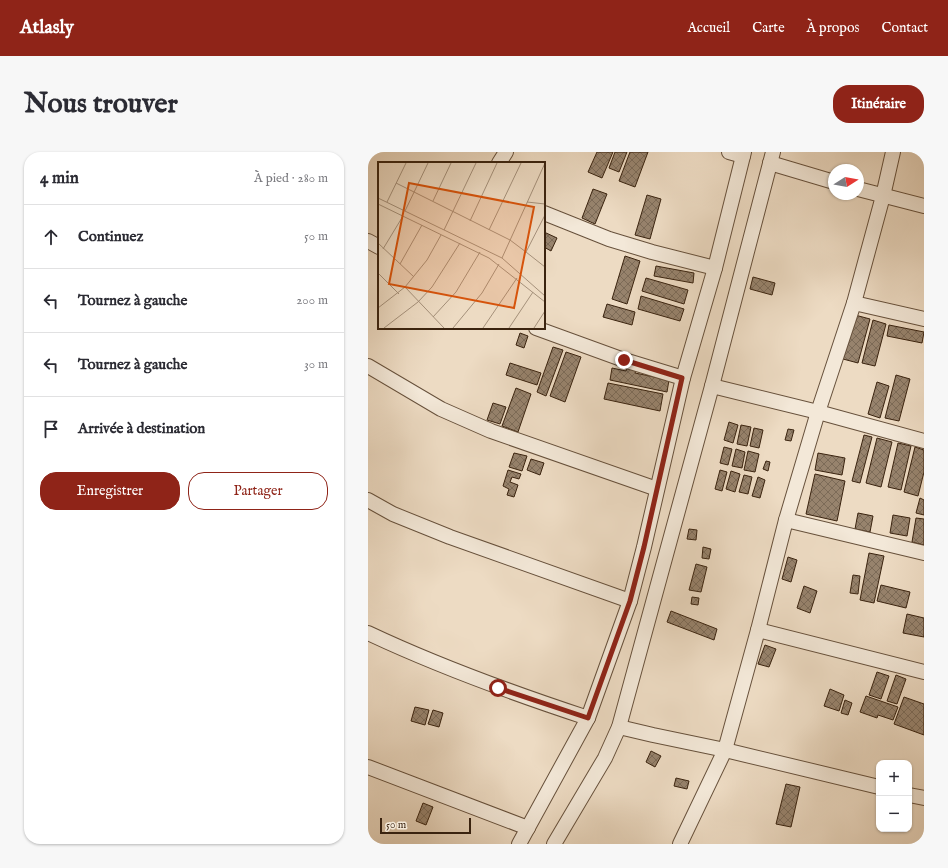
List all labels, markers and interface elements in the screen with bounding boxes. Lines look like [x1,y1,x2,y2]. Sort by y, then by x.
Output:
text: Atlasly [20,16,74,40]
text: Accueil [687,19,730,37]
text: Carte [752,19,785,37]
text: À propos [807,19,859,37]
text: Contact [881,19,928,37]
button: Itinéraire [833,85,924,123]
text: Nous trouver [24,87,178,122]
inset map [378,162,545,329]
north arrow [828,164,864,200]
text: 4 min [40,168,79,189]
text: À pied · 280 m [254,170,328,187]
icon: ahead [40,226,62,248]
text: Continuez [78,227,143,246]
text: 50 m [304,228,328,245]
icon: left [40,290,62,312]
text: Tournez à gauche [78,291,187,310]
text: 200 m [296,292,328,309]
route end [615,351,633,369]
icon: left [40,354,62,376]
text: Tournez à gauche [78,355,187,374]
text: 30 m [304,356,328,373]
icon: arrive [40,418,62,440]
text: Arrivée à destination [78,419,205,438]
button: Enregistrer [40,472,180,510]
button: Partager [188,472,328,510]
route start [489,679,507,697]
map controls [876,760,912,832]
button: + [876,760,912,796]
button: − [876,796,912,832]
scale bar [380,816,471,835]
text: 50 m [386,818,406,832]

